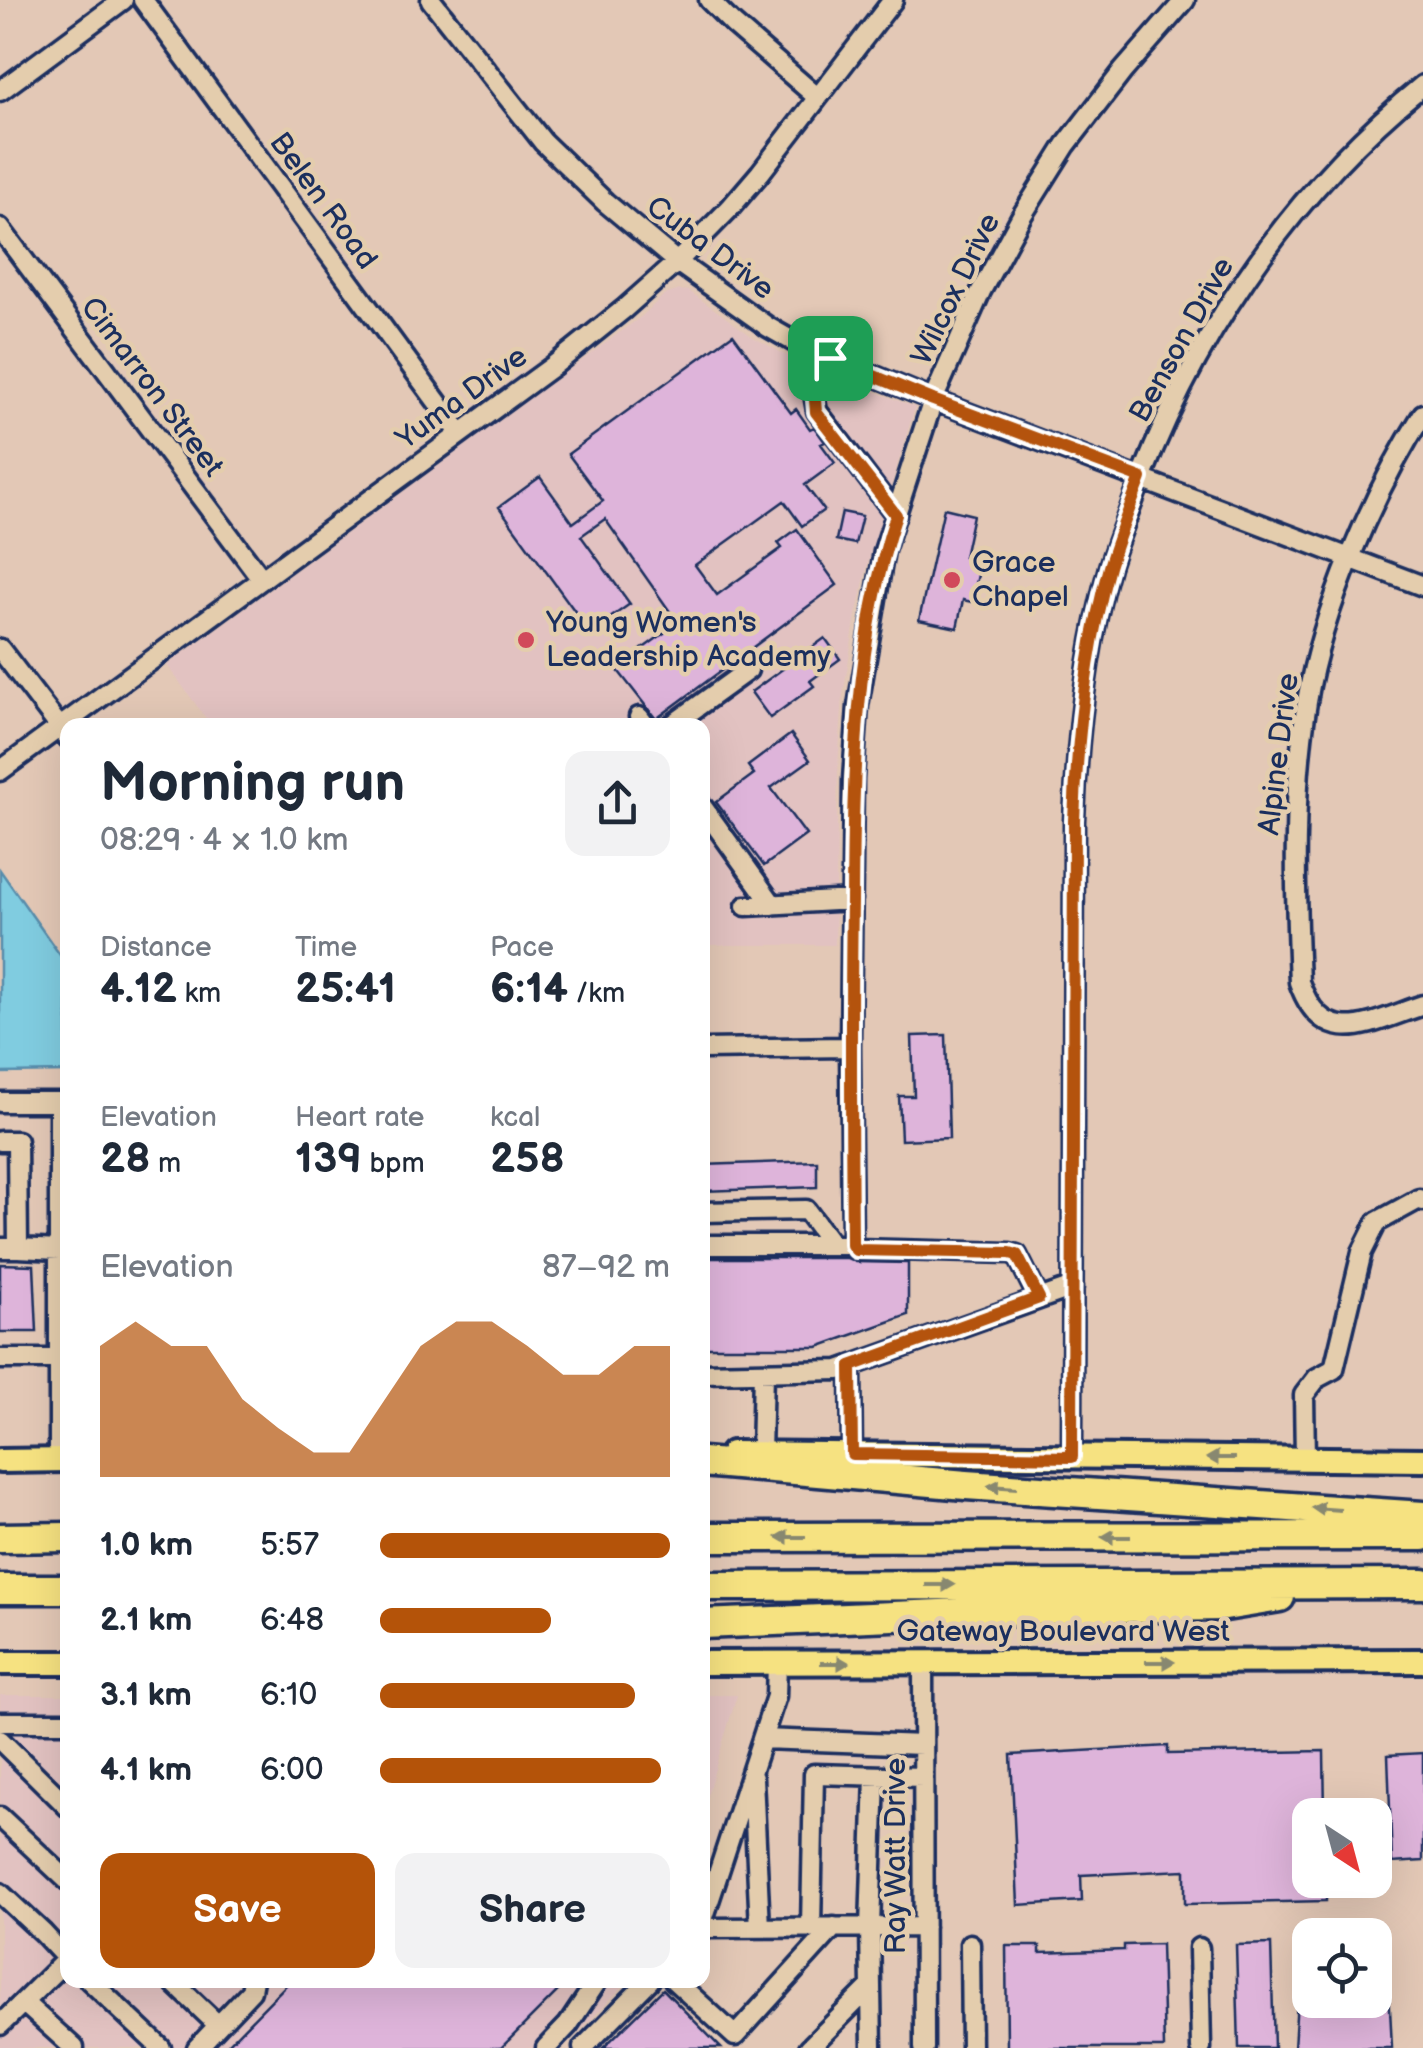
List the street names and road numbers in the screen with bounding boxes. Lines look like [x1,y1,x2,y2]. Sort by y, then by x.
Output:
street label: Belen Road [261,126,385,276]
street label: Cuba Drive [639,188,781,308]
street label: Wilcox Drive [904,207,1008,371]
street label: Benson Drive [1122,251,1242,429]
street label: Cimarron Street [73,290,231,484]
street label: Yuma Drive [389,338,535,458]
street label: Alpine Drive [1251,671,1307,837]
street label: Gateway Boulevard West [896,1614,1230,1650]
street label: Ray Watt Drive [878,1758,914,1954]

